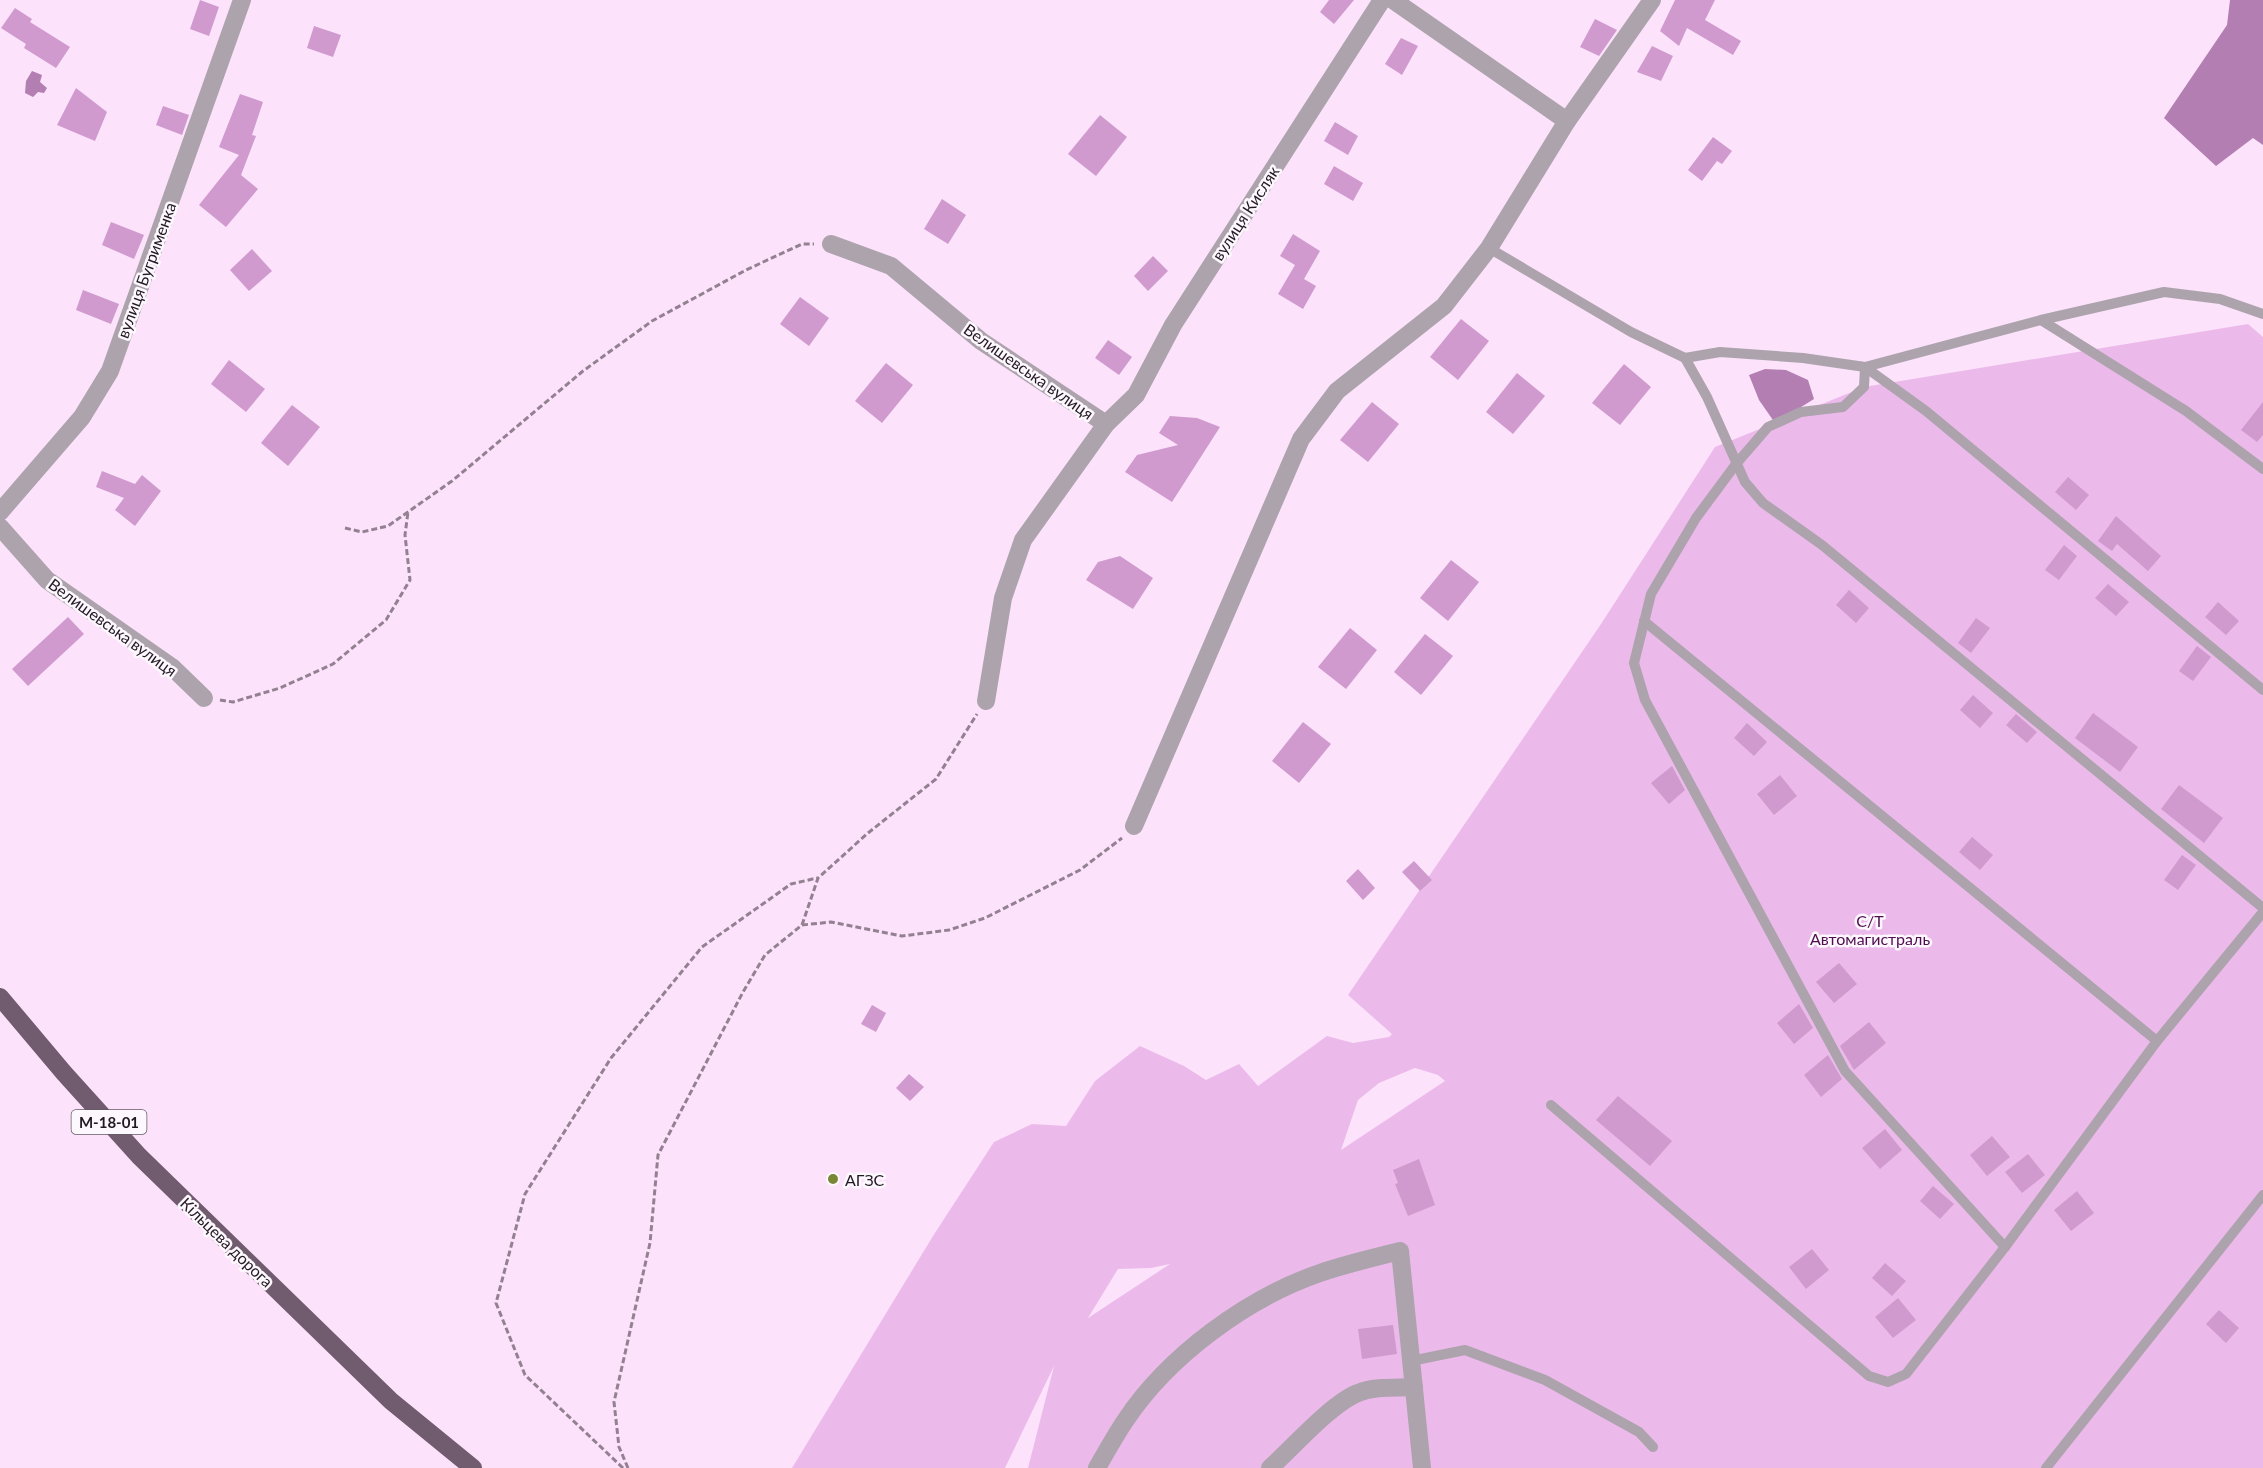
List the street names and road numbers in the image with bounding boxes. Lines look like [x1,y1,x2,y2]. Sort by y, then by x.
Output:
street label: вулиця Кисляк [1207,162,1283,264]
street label: вулиця Бугрименка [113,200,179,340]
street label: Велишевська вулиця [961,319,1097,423]
street label: Велишевська вулиця [45,574,181,680]
road number: М-18-01 [72,1110,146,1134]
street label: Кільцева дорога [177,1193,277,1291]

